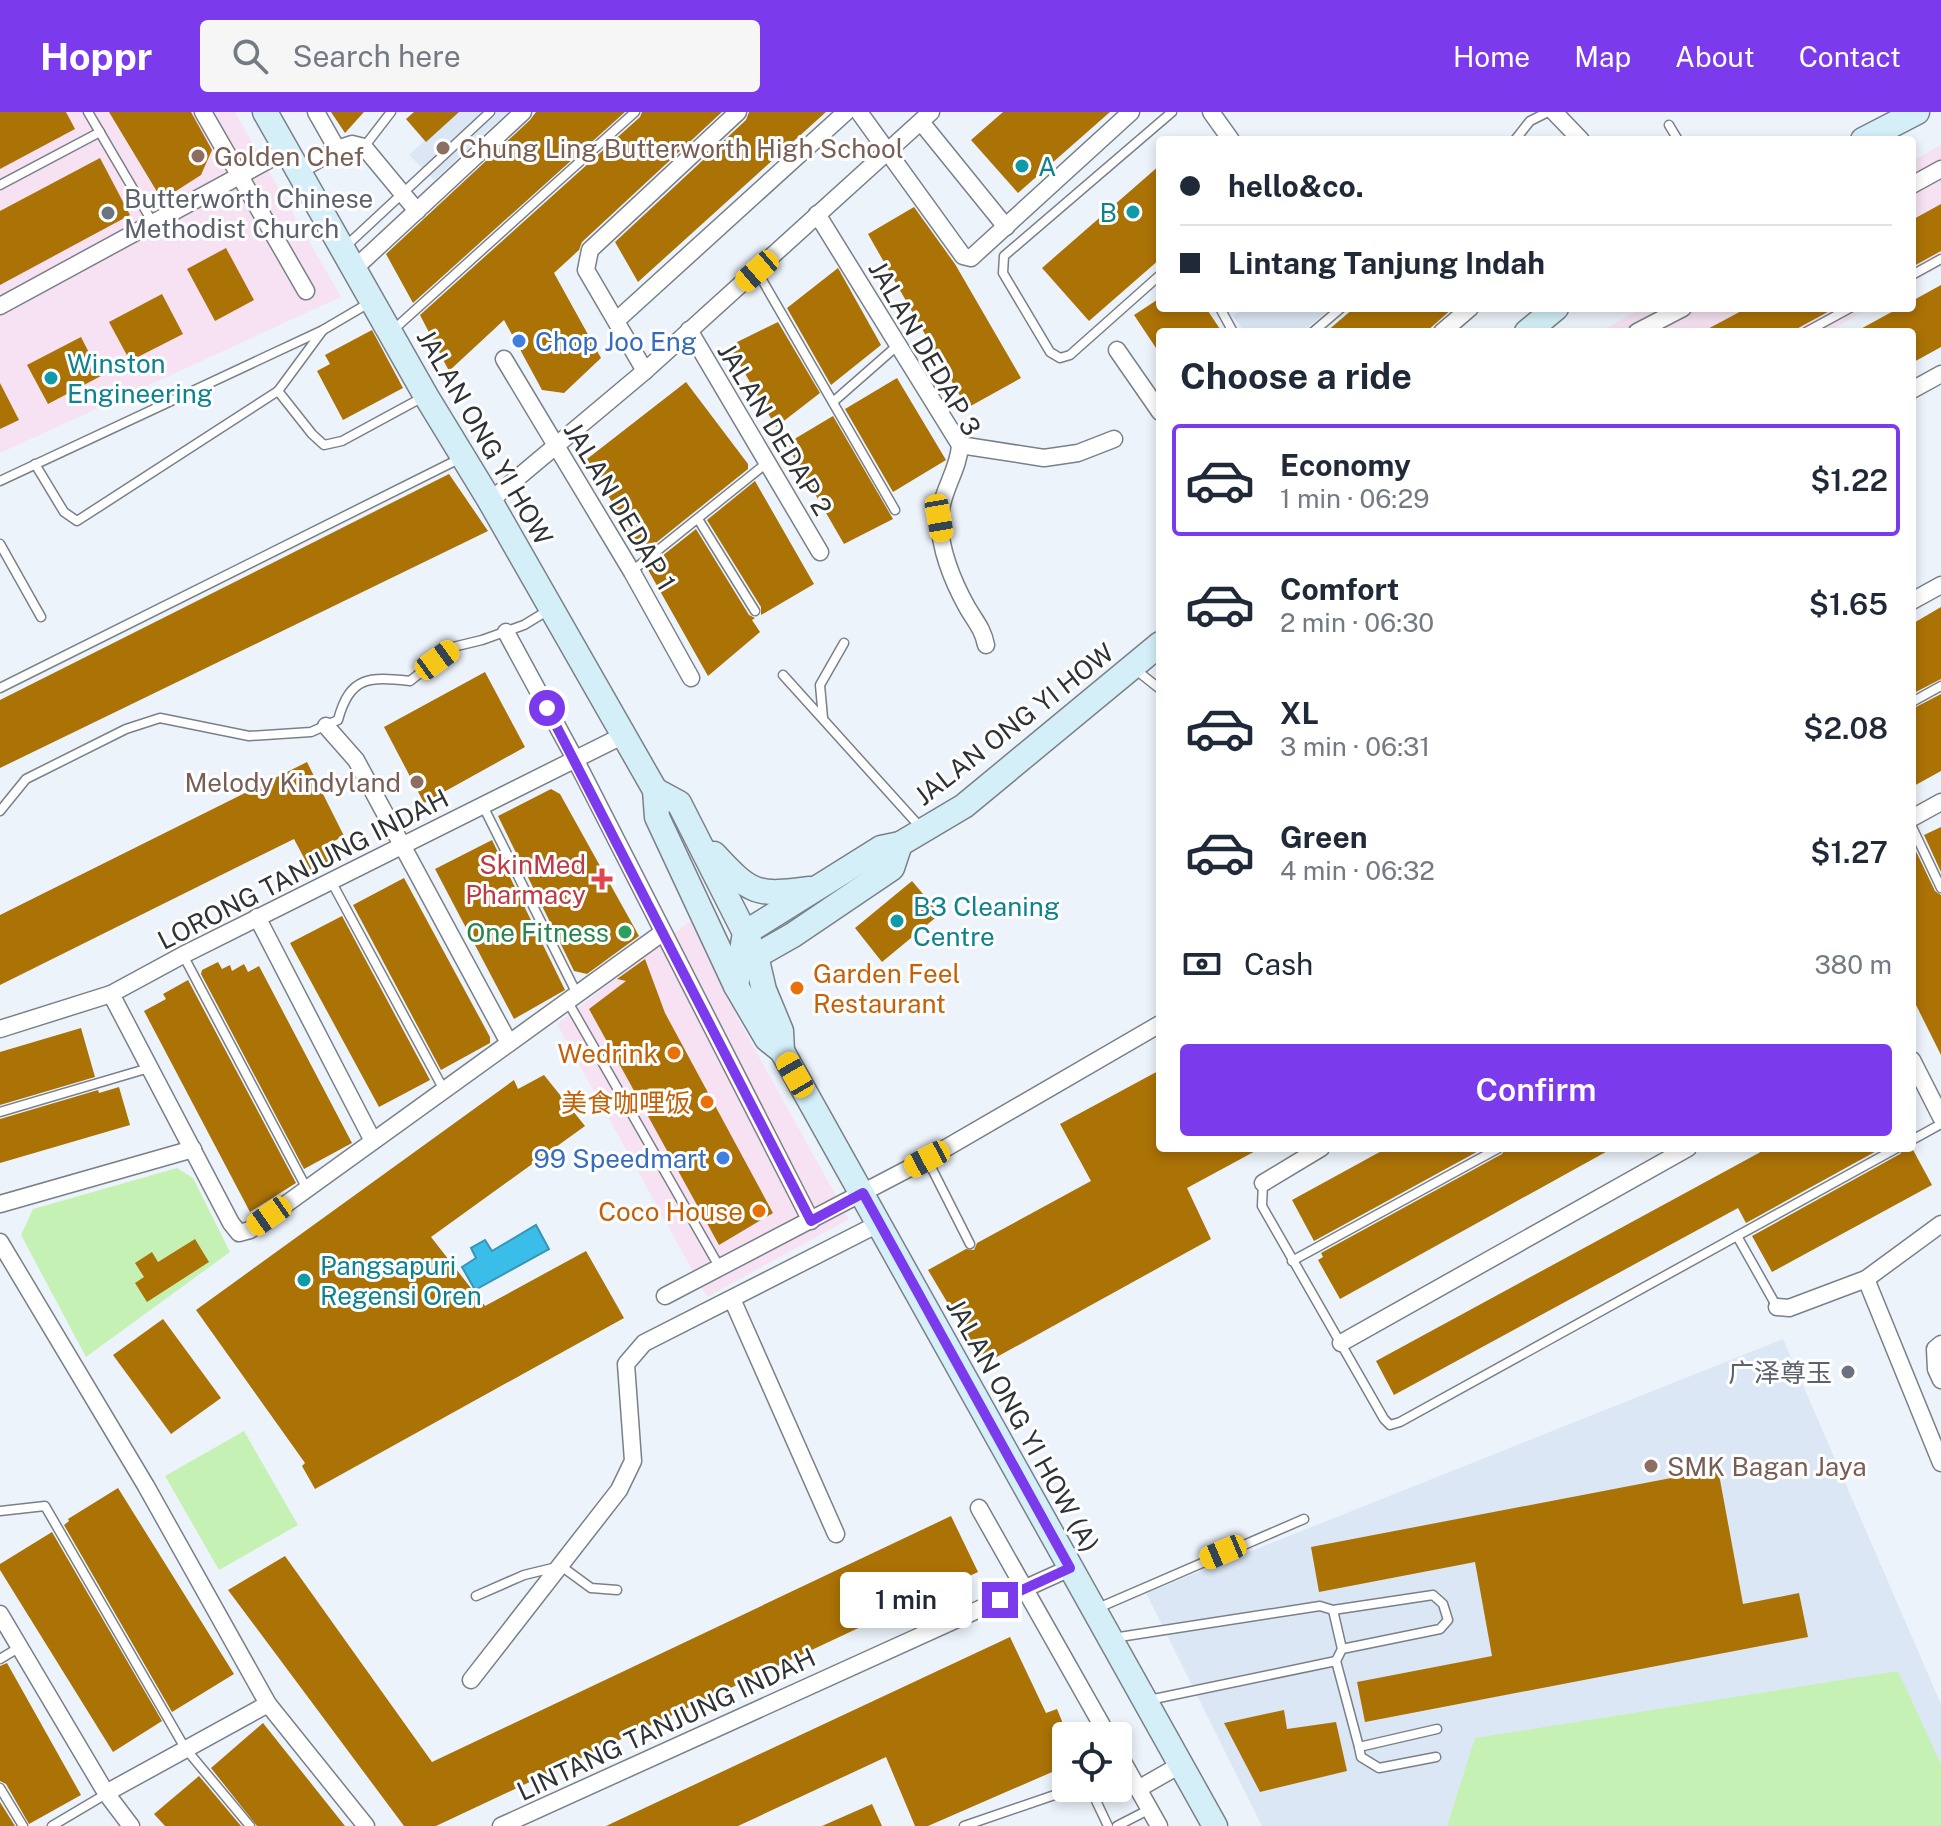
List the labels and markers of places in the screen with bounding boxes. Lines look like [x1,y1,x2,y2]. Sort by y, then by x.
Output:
place label: Chung Ling Butterworth High School [459,133,904,164]
marker: Chung Ling Butterworth High School [434,139,452,157]
place label: Golden Chef [214,141,364,172]
marker: Golden Chef [189,147,207,165]
place label: A [1038,151,1056,182]
marker: A [1013,157,1031,175]
place label: Butterworth Chinese Methodist Church [124,183,373,244]
place label: B [1100,197,1117,228]
marker: B [1124,203,1142,221]
marker: Butterworth Chinese Methodist Church [99,204,117,222]
place label: Chop Joo Eng [535,326,697,357]
marker: Chop Joo Eng [510,332,528,350]
place label: Winston Engineering [67,348,213,409]
marker: Winston Engineering [42,369,60,387]
place label: Melody Kindyland [184,767,401,798]
marker: Melody Kindyland [408,773,426,791]
place label: SkinMed Pharmacy [465,849,586,910]
marker: SkinMed Pharmacy [593,870,611,888]
place label: B3 Cleaning Centre [913,891,1060,952]
marker: B3 Cleaning Centre [888,912,906,930]
place label: One Fitness [466,917,609,948]
marker: One Fitness [616,923,634,941]
place label: Garden Feel Restaurant [813,958,960,1019]
marker: Garden Feel Restaurant [788,979,806,997]
place label: Wedrink [558,1038,658,1069]
marker: Wedrink [665,1044,683,1062]
place label: 美食咖哩饭 [561,1087,691,1118]
marker: 美食咖哩饭 [698,1093,716,1111]
place label: 99 Speedmart [534,1143,707,1174]
marker: 99 Speedmart [714,1149,732,1167]
place label: Coco House [598,1196,743,1227]
marker: Coco House [750,1202,768,1220]
place label: Pangsapuri Regensi Oren [320,1250,482,1311]
marker: Pangsapuri Regensi Oren [295,1271,313,1289]
place label: 广泽尊玉 [1728,1357,1832,1388]
marker: 广泽尊玉 [1839,1363,1857,1381]
place label: SMK Bagan Jaya [1667,1451,1867,1482]
marker: SMK Bagan Jaya [1642,1457,1660,1475]

